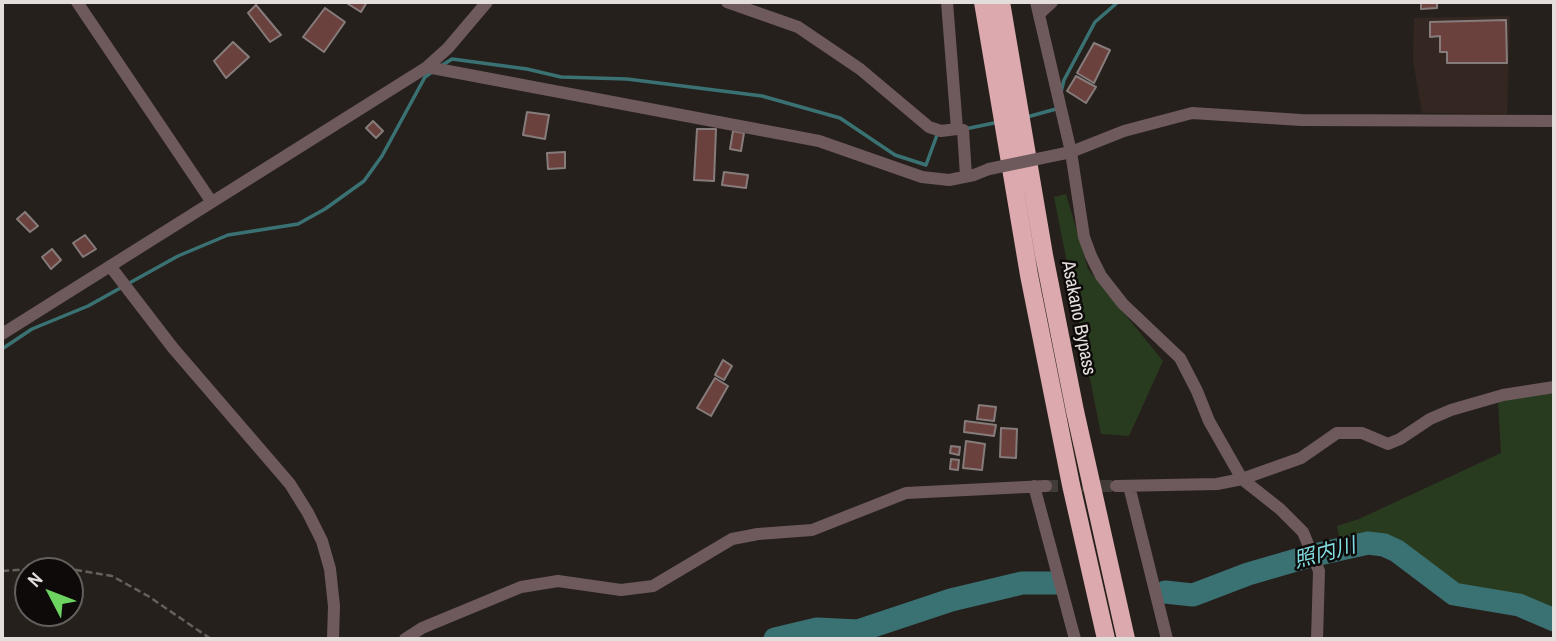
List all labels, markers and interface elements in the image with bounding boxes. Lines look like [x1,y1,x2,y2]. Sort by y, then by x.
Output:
street label: Asakano Bypass [1056,259,1100,377]
water label: 照内川 [1291,534,1359,574]
north arrow [14,557,84,627]
text: N [21,566,48,592]

